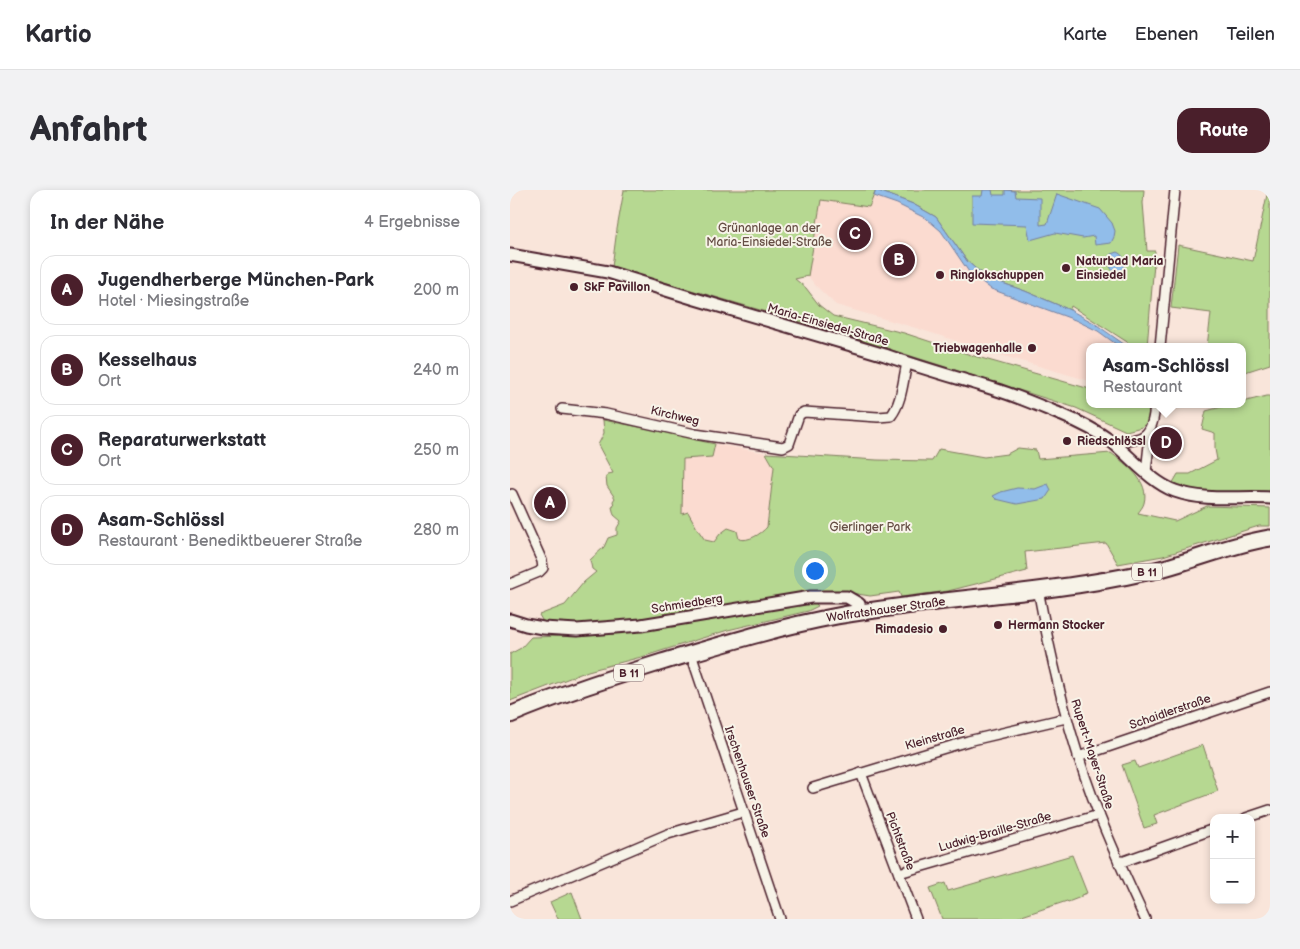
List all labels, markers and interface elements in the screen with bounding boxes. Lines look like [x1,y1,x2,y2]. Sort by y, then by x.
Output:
text: Kartio [25,20,92,49]
text: Karte [1063,24,1107,45]
text: Ebenen [1135,24,1198,45]
text: Teilen [1226,24,1275,45]
button: Route [1177,108,1270,153]
text: Anfahrt [30,109,148,152]
text: In der Nähe [50,210,164,235]
text: 4 Ergebnisse [364,213,460,232]
pin: C [839,215,871,253]
park label: Grünanlage an der Maria-Einsiedel-Straße [706,221,832,250]
pin: B [883,241,915,279]
place label: Naturbad Maria Einsiedel [1076,254,1164,283]
marker: Naturbad Maria Einsiedel [1060,262,1072,274]
place label: Ringlokschuppen [950,268,1044,283]
text: Jugendherberge München-Park [98,269,374,292]
marker: Ringlokschuppen [934,269,946,281]
place label: SkF Pavillon [584,280,650,295]
text: A [62,281,72,300]
text: 200 m [413,281,459,300]
marker: SkF Pavillon [568,281,580,293]
text: Hotel · Miesingstraße [98,292,249,311]
street label: Maria-Einsiedel-Straße [766,300,890,350]
place label: Triebwagenhalle [933,341,1022,356]
marker: Triebwagenhalle [1026,342,1038,354]
popup [1086,343,1246,408]
text: Kesselhaus [98,349,197,372]
text: Asam-Schlössl [1103,355,1229,378]
text: B [61,361,73,380]
text: 240 m [413,361,459,380]
text: Ort [98,372,121,391]
text: Restaurant [1103,378,1182,397]
street label: Kirchweg [649,403,701,429]
pin: D [1150,424,1182,462]
text: Reparaturwerkstatt [98,429,266,452]
place label: Riedschlössl [1077,434,1146,449]
marker: Riedschlössl [1061,435,1073,447]
text: C [61,441,73,460]
text: 250 m [413,441,459,460]
text: Ort [98,452,121,471]
pin: A [534,484,566,522]
text: Asam-Schlössl [98,509,225,532]
park label: Gierlinger Park [829,520,911,535]
text: D [61,521,73,540]
text: 280 m [413,521,459,540]
text: Restaurant · Benediktbeuerer Straße [98,532,362,551]
your location [802,558,828,584]
road number: B 11 [1132,564,1162,581]
street label: Schmiedberg [650,591,724,617]
street label: Wolfratshauser Straße [826,594,946,626]
place label: Hermann Stocker [1008,618,1105,633]
marker: Hermann Stocker [992,619,1004,631]
place label: Rimadesio [875,622,933,637]
marker: Rimadesio [937,623,949,635]
road number: B 11 [614,664,644,682]
street label: Schaidlerstraße [1127,691,1213,733]
street label: Rupert-Mayer-Straße [1067,697,1117,811]
street label: Kleinstraße [903,722,967,754]
street label: Irschenhauser Straße [721,724,773,840]
street label: Ludwig-Braille-Straße [937,809,1053,855]
street label: Pichtstraße [882,810,918,872]
map controls [1210,814,1255,904]
button: + [1210,814,1255,859]
button: − [1210,859,1255,904]

